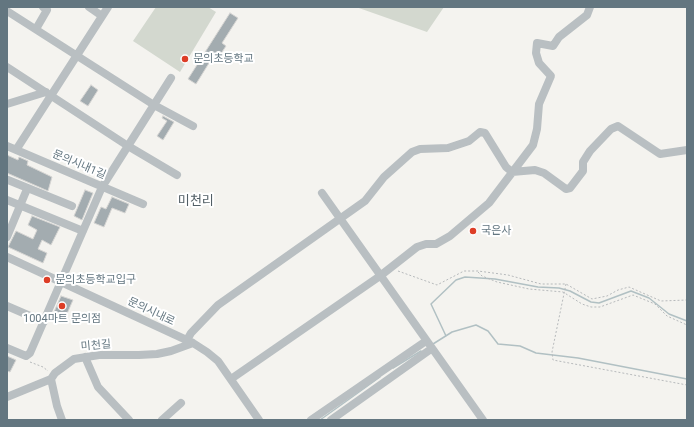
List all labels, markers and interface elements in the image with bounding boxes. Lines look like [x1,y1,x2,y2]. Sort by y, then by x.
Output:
place label: 문의초등학교 [193,52,254,66]
marker: 문의초등학교 [180,54,190,64]
street label: 문의시내1길 [50,148,108,182]
district label: 미천리 [178,194,214,210]
place label: 국은사 [481,224,511,238]
marker: 국은사 [468,226,478,236]
place label: 문의초등학교입구 [55,273,136,287]
marker: 문의초등학교입구 [42,275,52,285]
street label: 문의시내로 [125,295,177,329]
marker: 1004마트 문의점 [57,301,67,311]
place label: 1004마트 문의점 [23,312,101,326]
street label: 미천길 [80,338,112,354]

